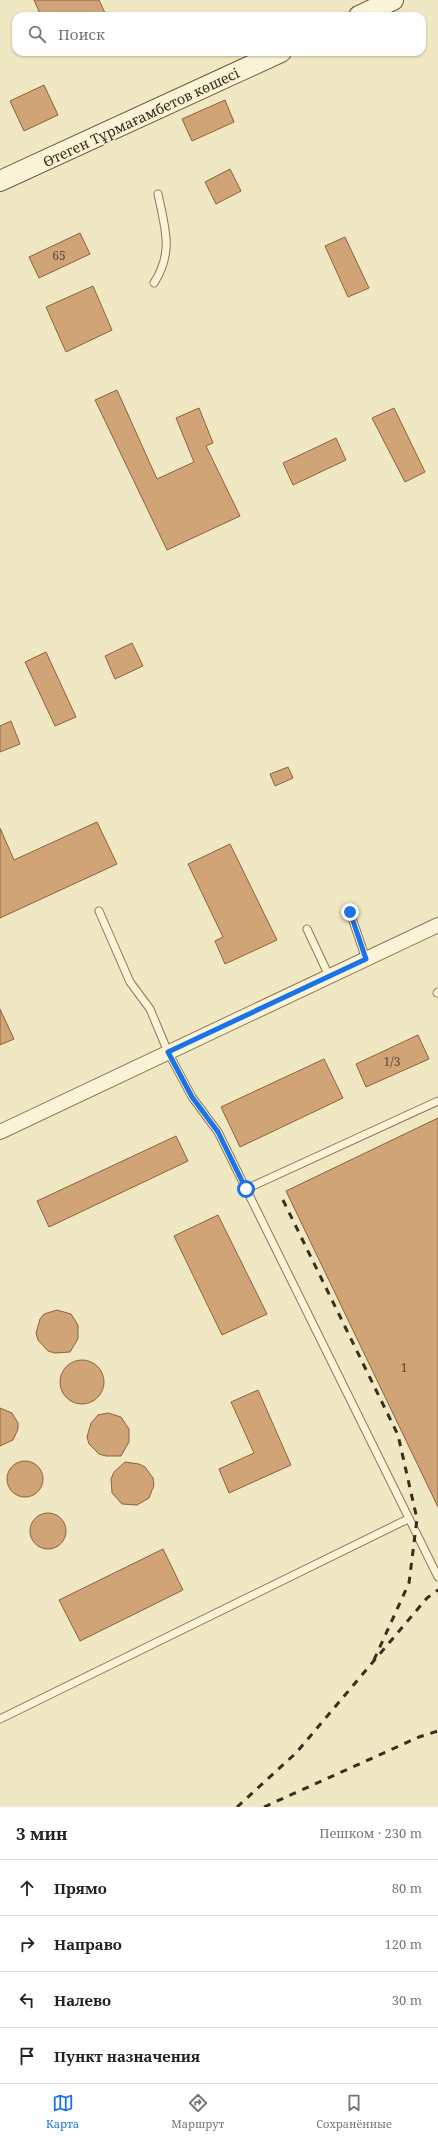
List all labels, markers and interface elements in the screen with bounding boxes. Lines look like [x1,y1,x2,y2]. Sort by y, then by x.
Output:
search box [12,12,426,56]
icon: search [26,23,48,45]
text: Поиск [58,24,105,44]
street label: Өтеген Тұрмағамбетов көшесі [40,63,243,171]
house number: 65 [52,247,66,264]
route end [341,903,359,921]
house number: 1/3 [384,1053,401,1070]
route start [237,1180,255,1198]
house number: 1 [401,1359,407,1376]
text: 3 мин [16,1822,68,1845]
text: Пешком · 230 m [319,1824,422,1842]
icon: ahead [16,1877,38,1899]
text: Прямо [54,1878,107,1898]
text: 80 m [392,1879,422,1897]
icon: right [16,1933,38,1955]
text: Направо [54,1934,122,1954]
text: 120 m [385,1935,422,1953]
icon: left [16,1989,38,2011]
text: Налево [54,1990,111,2010]
text: 30 m [392,1991,422,2009]
icon: arrive [16,2045,38,2067]
text: Пункт назначения [54,2046,200,2066]
tab: Карта [46,2092,79,2131]
tab: Маршрут [171,2092,224,2131]
tab: Сохранённые [316,2092,392,2131]

